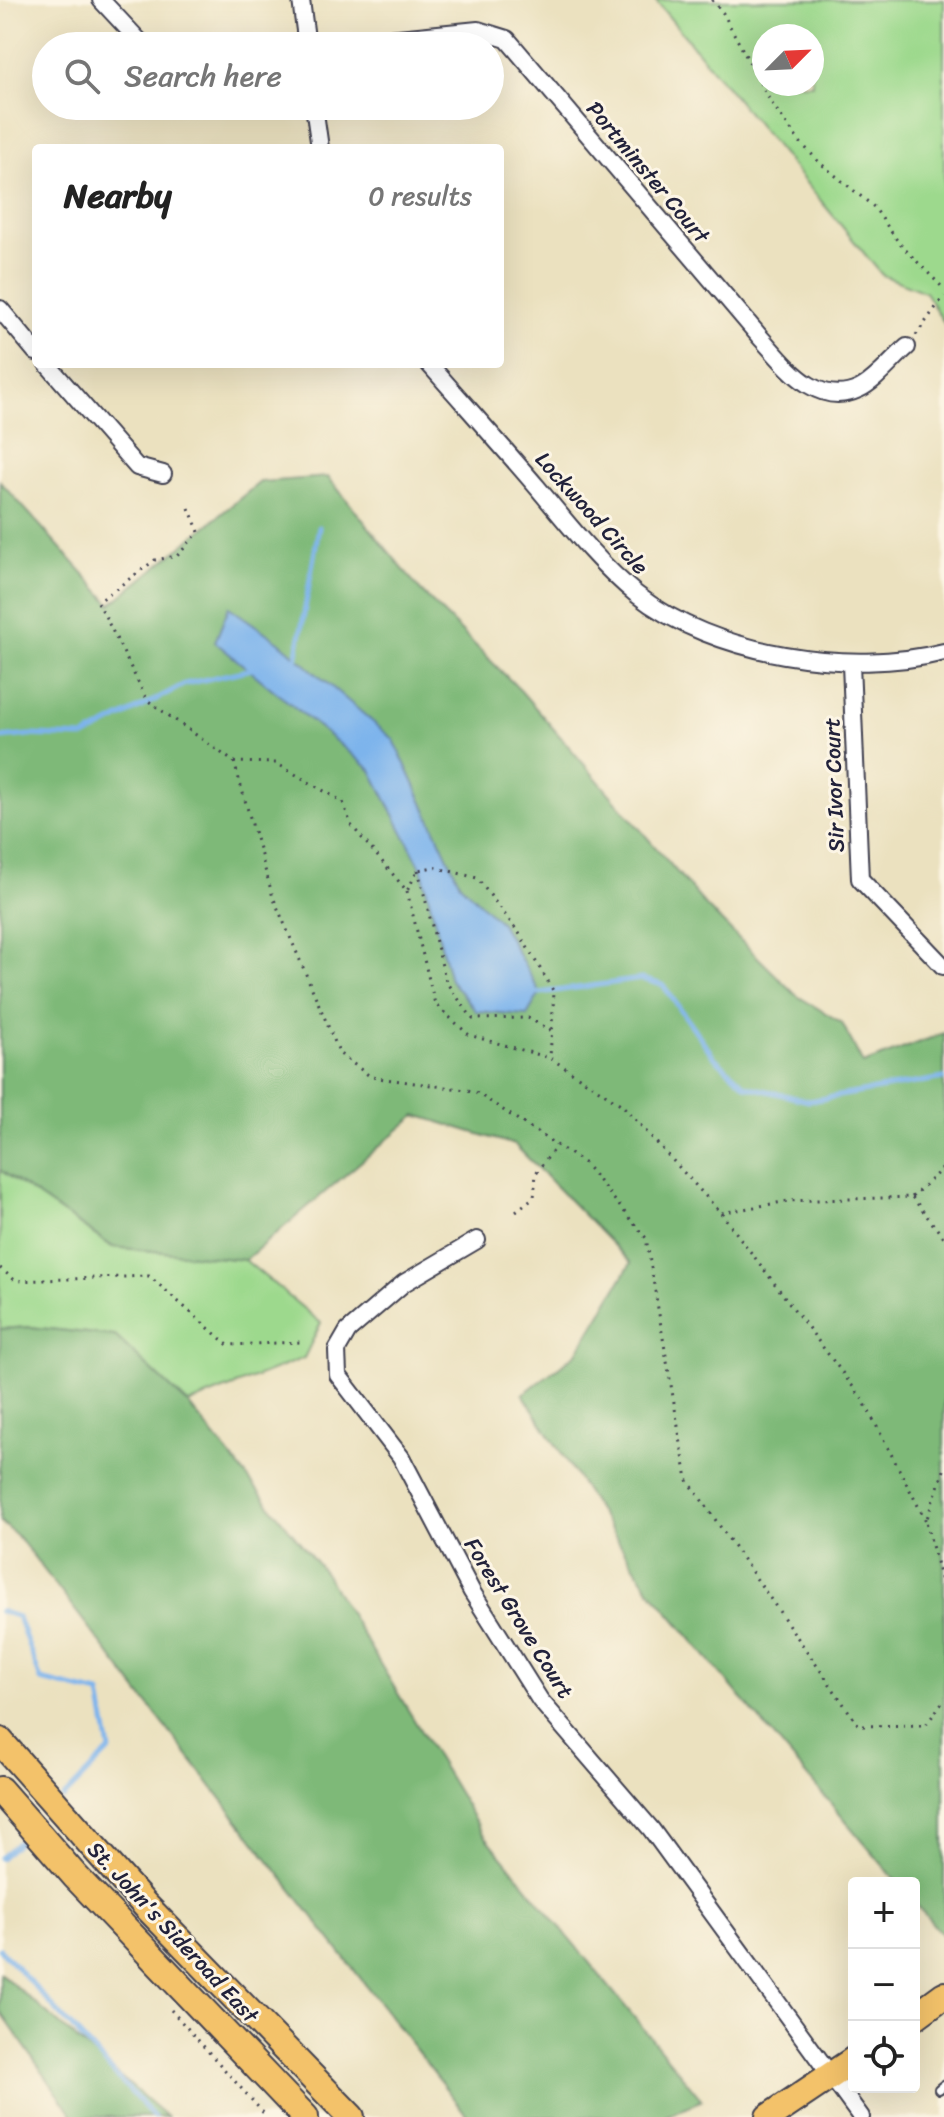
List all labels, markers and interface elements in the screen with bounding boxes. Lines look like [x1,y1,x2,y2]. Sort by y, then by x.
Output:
north arrow [752,24,824,96]
search box [32,32,504,120]
text: Search here [124,49,282,103]
icon: search [60,54,104,98]
street label: Portminster Court [576,92,721,253]
text: Nearby [64,166,172,226]
text: 0 results [368,173,472,219]
street label: Lockwood Circle [525,442,659,584]
street label: Sir Ivor Court [812,717,856,853]
street label: Forest Grove Court [454,1529,585,1707]
street label: St. John's Sideroad East [78,1832,269,2033]
map controls [848,1877,920,2093]
button: + [848,1877,920,1949]
button: − [848,1949,920,2021]
button: locate [848,2021,920,2093]

